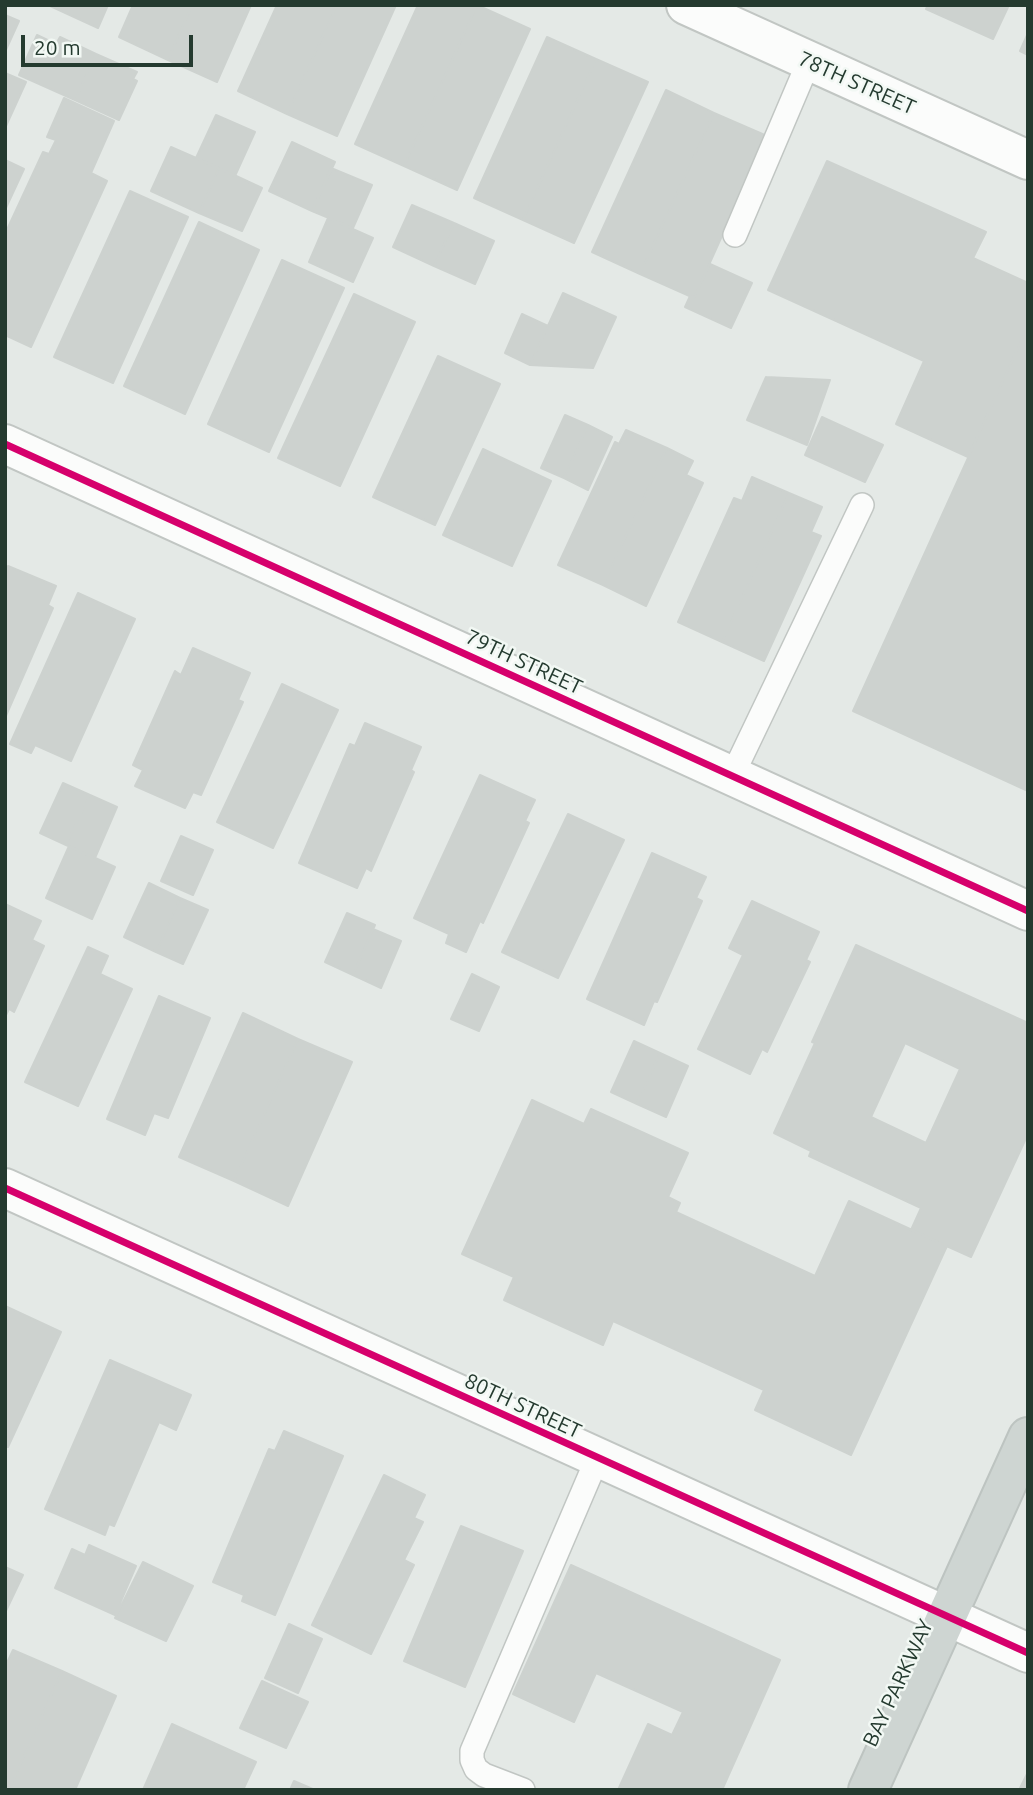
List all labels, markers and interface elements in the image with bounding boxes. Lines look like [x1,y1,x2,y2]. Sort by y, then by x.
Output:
scale bar [24,21,196,65]
text: 20 m [34,35,81,59]
street label: 78TH STREET [794,46,920,120]
street label: 79TH STREET [462,624,586,700]
street label: 80TH STREET [461,1368,585,1444]
street label: BAY PARKWAY [858,1615,938,1751]

